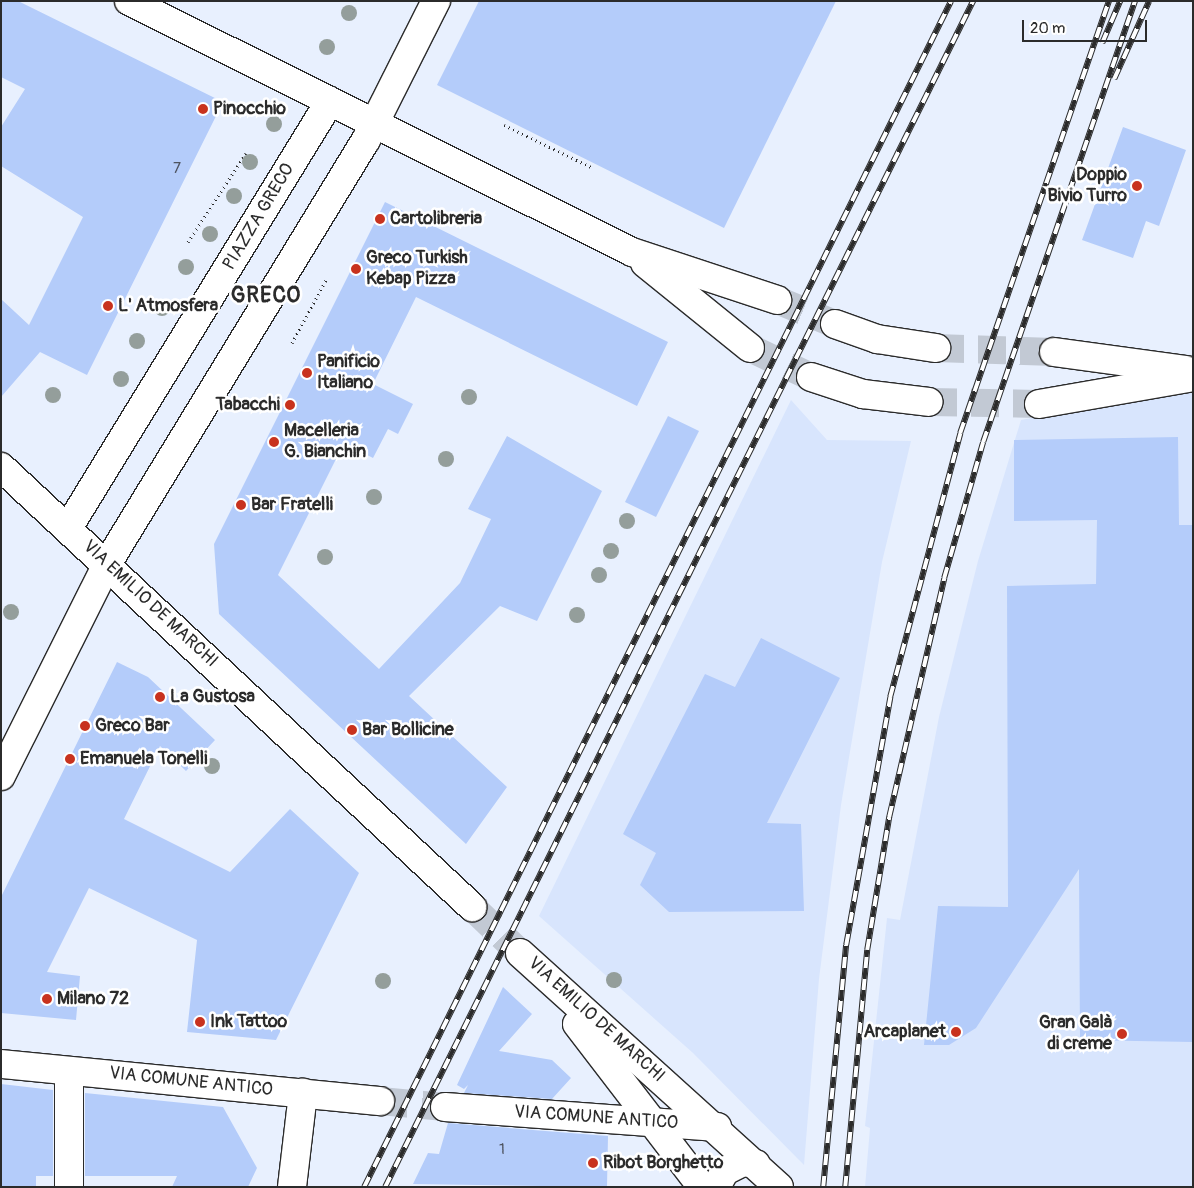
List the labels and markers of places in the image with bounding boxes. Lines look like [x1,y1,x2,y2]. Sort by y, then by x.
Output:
place label: Pinocchio [213,98,286,120]
marker: Pinocchio [197,103,209,115]
place label: Doppio Bivio Turro [1048,165,1127,208]
marker: Doppio Bivio Turro [1131,180,1143,192]
place label: Cartolibreria [390,208,482,230]
marker: Cartolibreria [374,213,386,225]
place label: Greco Turkish Kebap Pizza [366,248,468,290]
marker: Greco Turkish Kebap Pizza [350,263,362,275]
place label: L' Atmosfera [118,295,218,317]
marker: L' Atmosfera [102,300,114,312]
place label: Panificio Italiano [317,352,380,394]
marker: Panificio Italiano [301,367,313,379]
place label: Tabacchi [215,394,280,416]
marker: Tabacchi [284,399,296,411]
place label: Macelleria G. Bianchin [284,421,366,464]
marker: Macelleria G. Bianchin [268,436,280,448]
place label: Bar Fratelli [251,494,333,516]
marker: Bar Fratelli [235,499,247,511]
place label: La Gustosa [170,686,255,708]
marker: La Gustosa [154,691,166,703]
place label: Greco Bar [95,715,170,737]
place label: Bar Bollicine [362,719,454,741]
marker: Greco Bar [79,720,91,732]
marker: Bar Bollicine [346,724,358,736]
place label: Emanuela Tonelli [80,748,207,770]
marker: Emanuela Tonelli [64,753,76,765]
place label: Milano 72 [57,988,129,1010]
marker: Milano 72 [41,993,53,1005]
place label: Ink Tattoo [210,1011,287,1033]
place label: Gran Galà di creme [1039,1013,1112,1056]
marker: Ink Tattoo [194,1016,206,1028]
place label: Arcaplanet [863,1021,946,1043]
marker: Arcaplanet [950,1026,962,1038]
marker: Gran Galà di creme [1116,1028,1128,1040]
place label: Ribot Borghetto [603,1152,723,1174]
marker: Ribot Borghetto [587,1157,599,1169]

